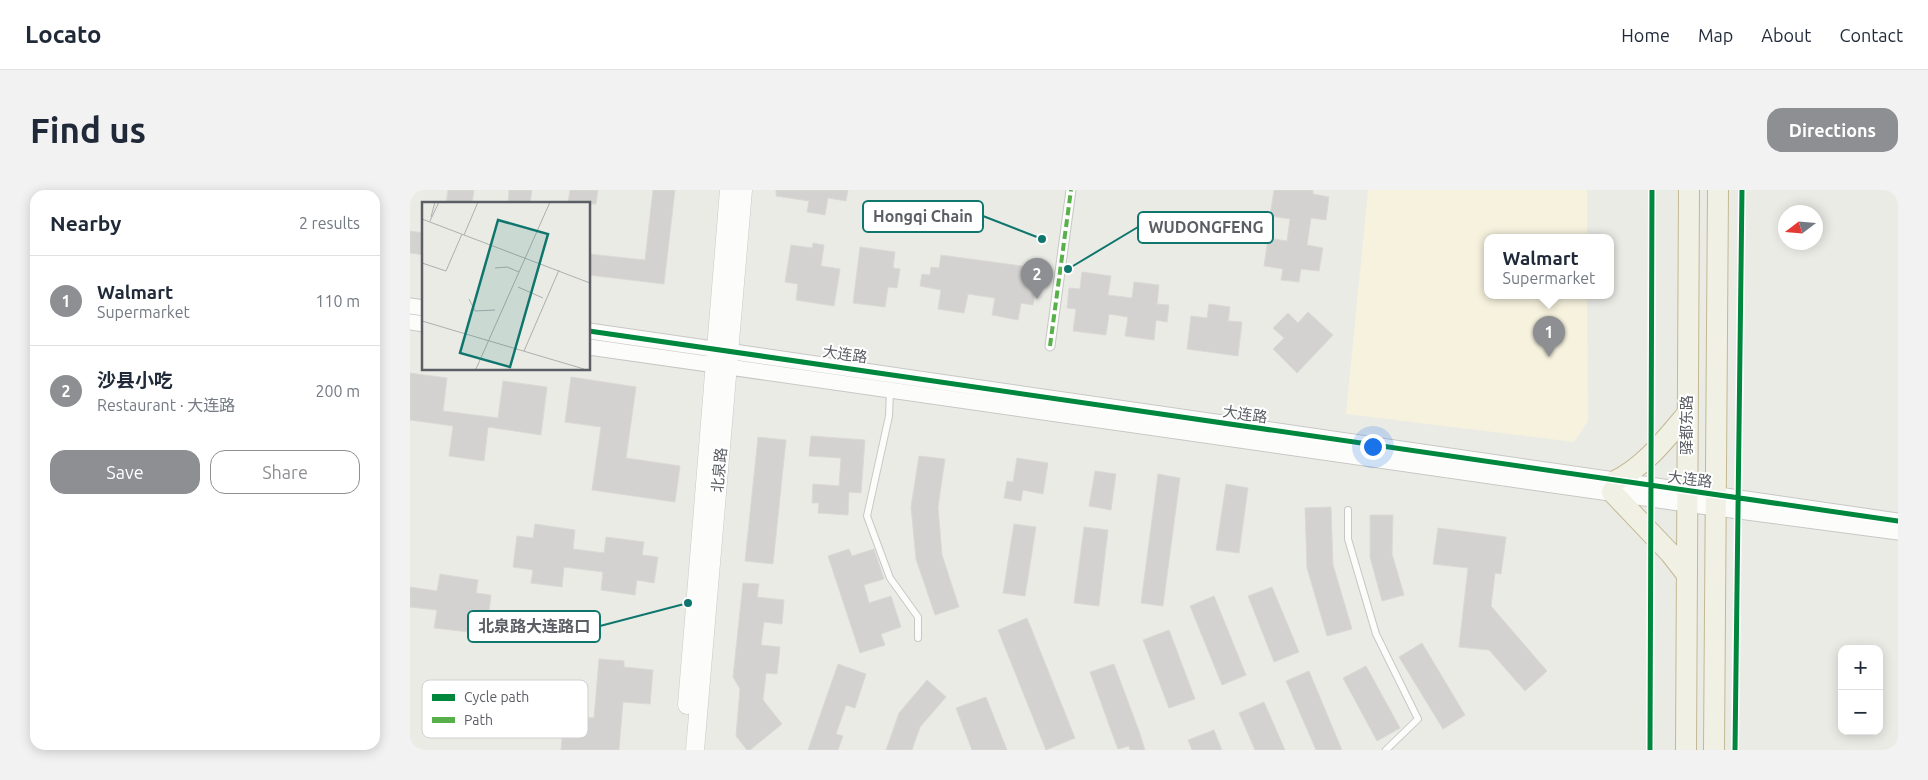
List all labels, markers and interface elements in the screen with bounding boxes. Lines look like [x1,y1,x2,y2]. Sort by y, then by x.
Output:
text: Locato [25,21,101,48]
text: Home [1621,25,1670,45]
text: Map [1698,25,1733,45]
text: About [1761,25,1811,45]
text: Contact [1839,25,1903,45]
button: Directions [1767,108,1898,152]
text: Find us [30,110,146,150]
callout: Hongqi Chain [863,201,983,232]
inset map [422,202,590,370]
north arrow [1778,205,1823,250]
text: Hongqi Chain [873,207,973,225]
text: Nearby [50,211,121,235]
callout: WUDONGFENG [1138,212,1273,243]
text: 2 results [299,214,360,232]
text: WUDONGFENG [1148,218,1264,236]
popup [1484,234,1614,299]
text: Walmart [1503,247,1579,269]
pin: 2 [1021,258,1053,299]
text: Supermarket [1503,269,1595,287]
text: Walmart [97,281,173,303]
text: 1 [61,292,71,310]
text: 110 m [315,292,360,310]
text: Supermarket [97,303,190,321]
pin: 1 [1533,316,1565,357]
street label: 大连路 [822,342,868,366]
text: 沙县小吃 [97,369,173,391]
text: 2 [61,382,71,400]
text: 200 m [315,382,360,400]
street label: 驿都东路 [1678,395,1695,455]
text: Restaurant · 大连路 [97,396,235,414]
street label: 大连路 [1222,402,1268,426]
your location [1360,434,1386,460]
street label: 北泉路 [709,447,729,493]
button: Save [50,450,200,494]
button: Share [210,450,360,494]
street label: 大连路 [1667,468,1713,490]
callout: 北泉路大连路口 [468,611,600,642]
text: 北泉路大连路口 [478,617,590,635]
map controls [1838,645,1883,735]
button: + [1838,645,1883,690]
legend [422,680,588,738]
text: Cycle path [464,689,529,705]
button: − [1838,690,1883,735]
text: Path [464,712,493,728]

